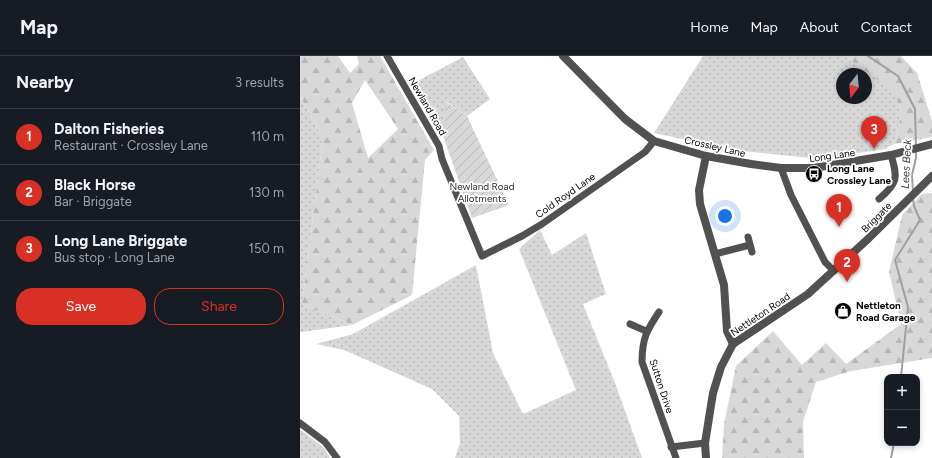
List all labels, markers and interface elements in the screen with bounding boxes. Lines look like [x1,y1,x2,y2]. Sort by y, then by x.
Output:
text: Map [20,16,58,39]
text: Home [690,19,729,36]
text: Map [751,19,778,36]
text: About [800,19,839,36]
text: Contact [861,19,912,36]
north arrow [836,68,872,104]
text: Nearby [16,72,74,92]
text: 3 results [235,75,284,90]
street label: Newland Road [406,75,450,138]
pin: 3 [861,116,887,149]
text: Dalton Fisheries [54,120,164,138]
text: 1 [26,129,32,144]
text: 110 m [251,129,284,144]
street label: Crossley Lane [683,133,747,160]
text: Restaurant · Crossley Lane [54,138,208,153]
water label: Lees Beck [899,138,914,189]
street label: Long Lane [808,146,856,165]
place label: Long Lane Crossley Lane [827,162,891,187]
bus stop icon: Long Lane Crossley Lane [804,164,824,184]
street label: Cold Royd Lane [533,170,598,221]
text: Black Horse [54,176,136,194]
park label: Newland Road Allotments [449,180,515,205]
text: 2 [25,185,33,200]
text: 130 m [249,185,284,200]
text: Bar · Briggate [54,194,132,209]
pin: 1 [826,194,852,227]
street label: Briggate [858,199,895,235]
your location [715,206,735,226]
text: Long Lane Briggate [54,232,187,250]
text: 3 [25,241,33,256]
text: 150 m [249,241,284,256]
pin: 2 [834,249,860,282]
text: Bus stop · Long Lane [54,250,175,265]
button: Save [16,288,146,325]
button: Share [154,288,284,325]
street label: Nettleton Road [728,290,793,339]
place label: Nettleton Road Garage [856,299,916,324]
shop icon: Nettleton Road Garage [833,301,853,321]
street label: Sutton Drive [647,357,677,415]
map controls [884,374,920,446]
button: + [884,374,920,410]
button: − [884,410,920,446]

